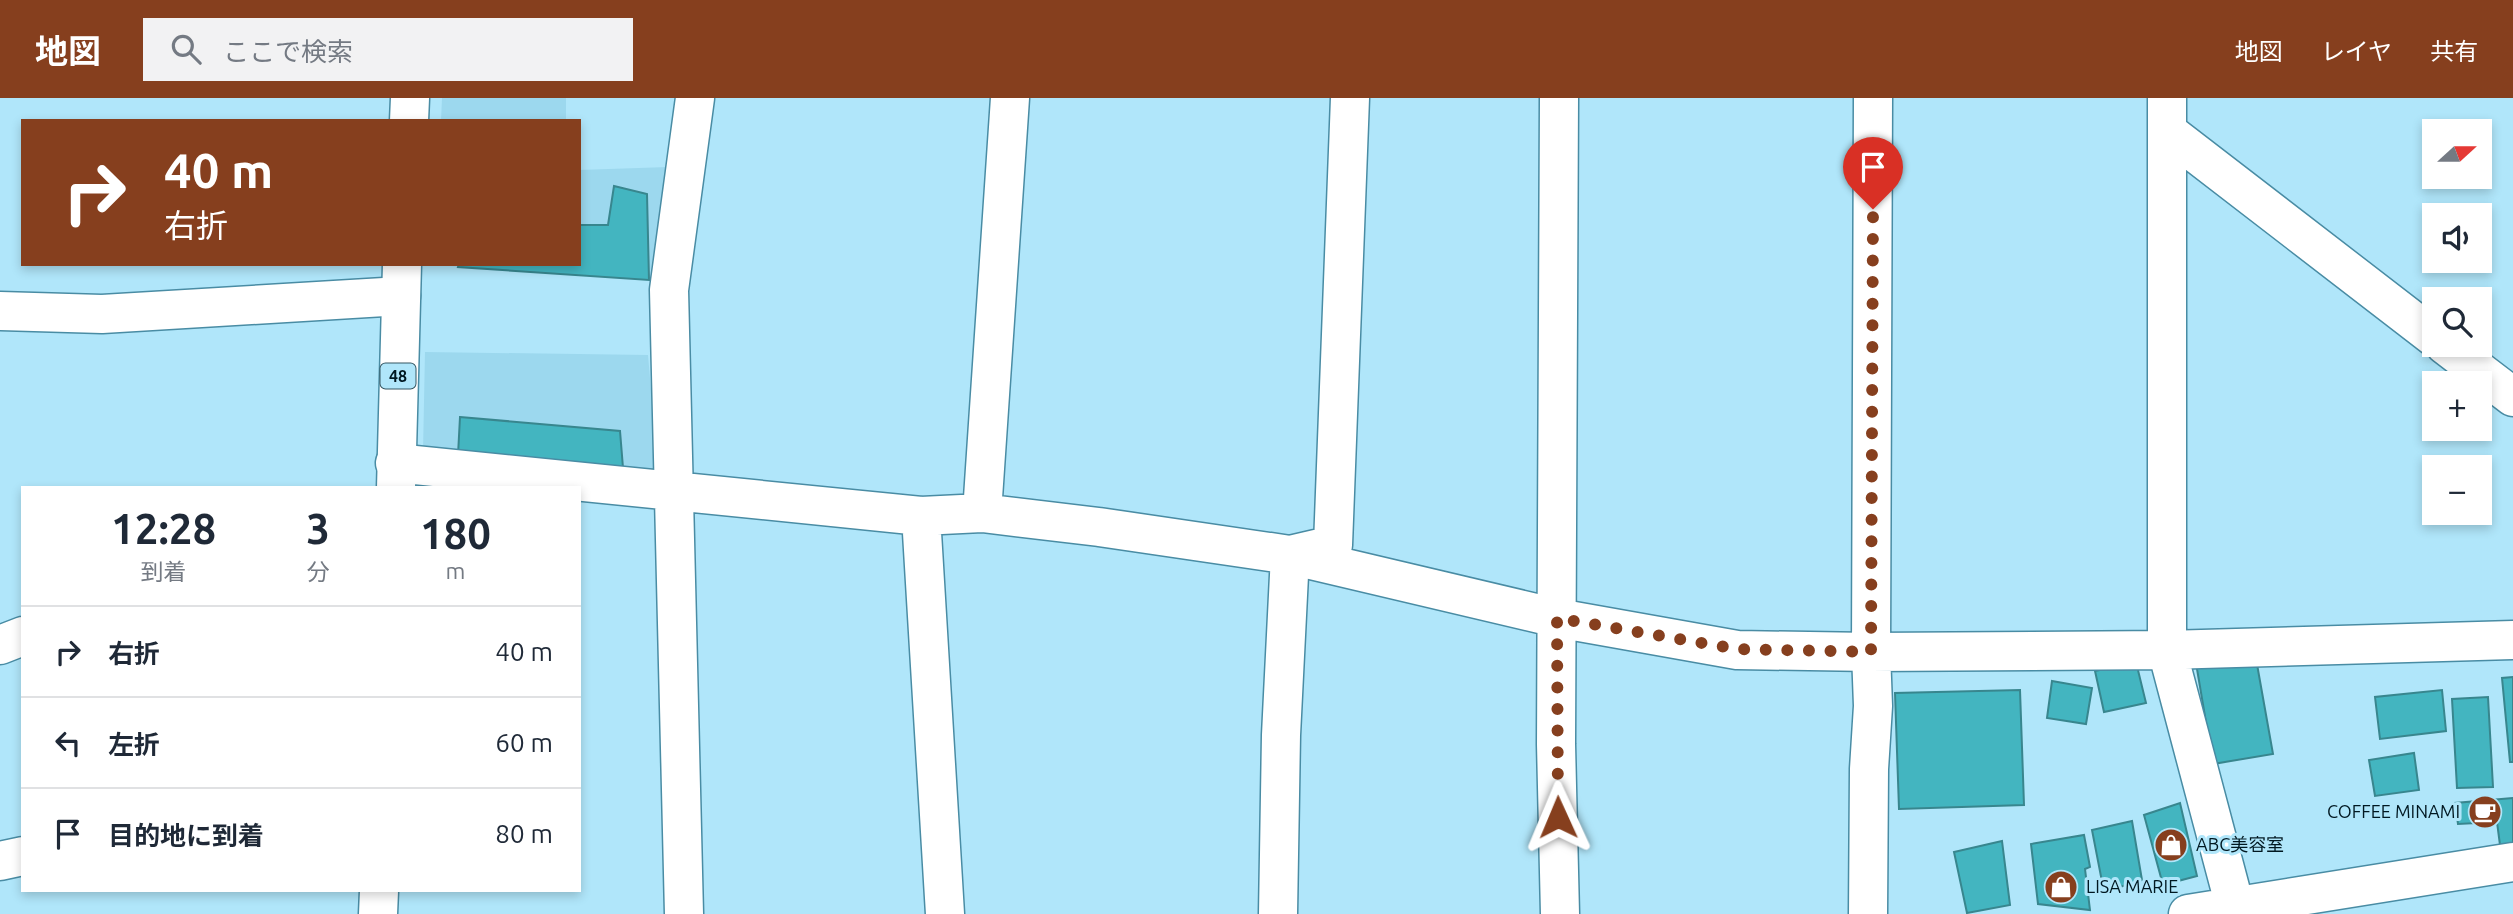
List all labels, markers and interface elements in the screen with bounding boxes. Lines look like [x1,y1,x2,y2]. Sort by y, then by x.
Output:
search box [143,18,633,81]
icon: search [167,30,205,68]
text: 地図 [35,32,101,69]
text: ここで検索 [223,37,353,66]
text: 地図 [2235,38,2283,65]
text: レイヤ [2321,38,2392,65]
text: 共有 [2430,38,2478,65]
north arrow [2422,119,2492,189]
map controls [2422,119,2492,525]
pin [1843,137,1903,209]
text: 40 m [164,142,273,197]
icon: right [49,147,140,238]
icon: arrive [1854,148,1892,186]
button: sound [2422,203,2492,273]
text: 右折 [164,207,228,243]
button: search [2422,287,2492,357]
road number: 48 [380,364,416,388]
button: + [2422,371,2492,441]
button: − [2422,455,2492,525]
text: 12:28 [111,505,216,552]
text: 3 [306,505,330,552]
text: 180 [420,510,491,557]
text: m [446,558,465,583]
text: 到着 [141,559,187,584]
text: 分 [307,559,330,584]
icon: right [49,633,87,671]
text: 40 m [495,637,553,666]
text: 右折 [108,639,160,668]
icon: left [49,724,87,762]
text: 60 m [495,728,553,757]
text: 左折 [108,730,160,759]
position arrow [1521,780,1595,854]
cafe icon: COFFEE MINAMI [2466,793,2504,831]
place label: COFFEE MINAMI [2327,801,2460,821]
icon: arrive [49,815,87,853]
text: 80 m [495,819,553,848]
text: 目的地に到着 [108,821,264,850]
shop icon: ABC美容室 [2152,826,2190,864]
place label: ABC美容室 [2196,834,2284,854]
shop icon: LISA MARIE [2042,868,2080,906]
place label: LISA MARIE [2086,876,2178,896]

